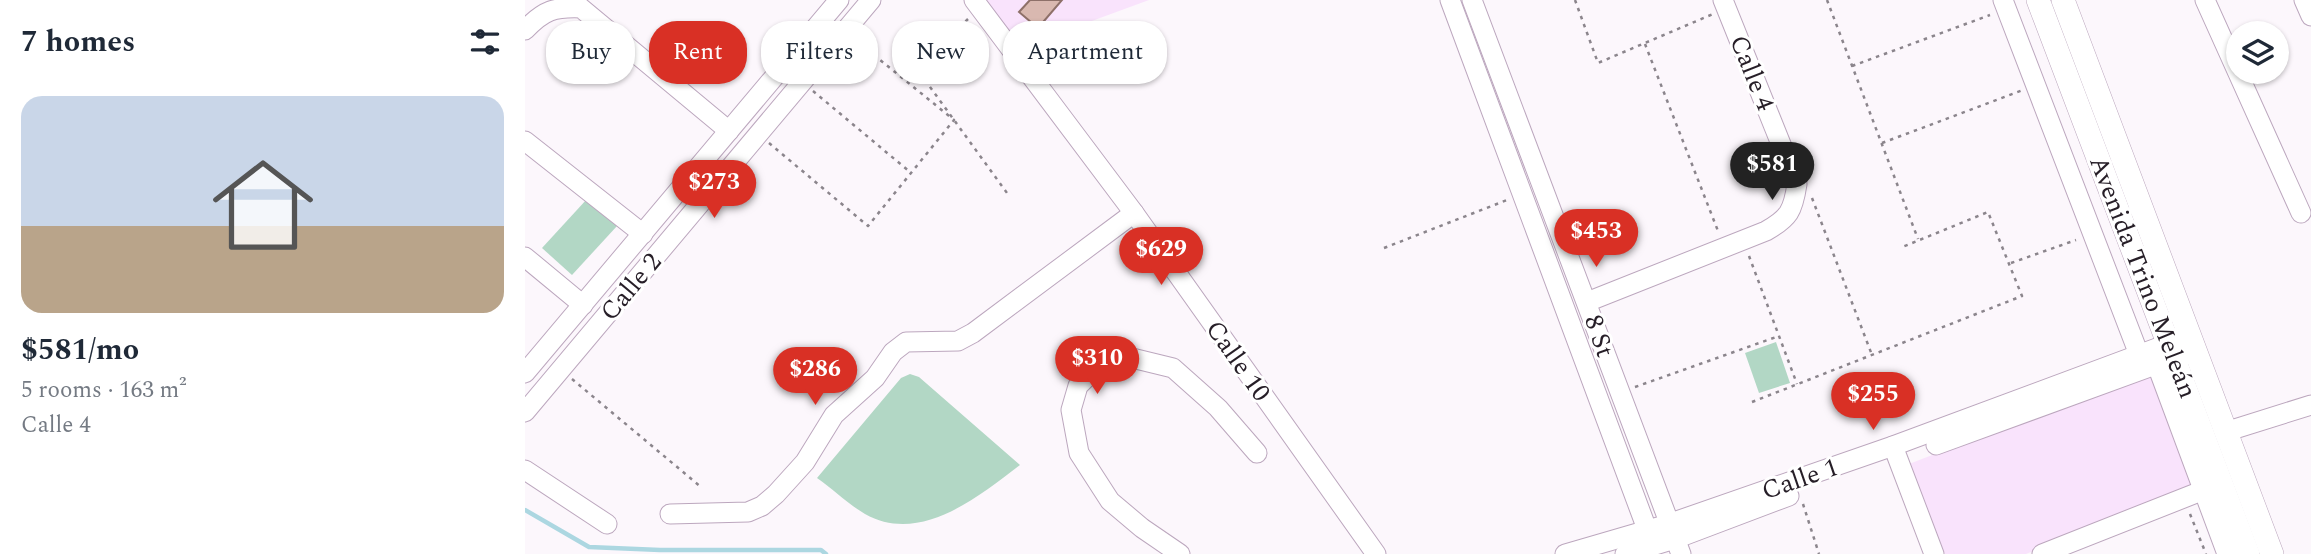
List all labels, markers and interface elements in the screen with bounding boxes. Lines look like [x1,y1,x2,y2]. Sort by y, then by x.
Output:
text: 7 homes [21,19,135,65]
chip: Buy [546,21,635,84]
chip: Rent [649,21,747,84]
chip: Filters [761,21,878,84]
chip: New [892,21,989,84]
chip: Apartment [1003,21,1167,84]
map controls [2226,21,2289,84]
button: layers [2226,21,2289,84]
icon: filters [466,23,504,61]
street label: Calle 4 [1719,29,1785,117]
icon: home [200,142,326,268]
pin: $581 [1731,142,1813,202]
text: $581 [1746,147,1798,182]
street label: Avenida Trino Meleán [2078,150,2208,404]
pin: $273 [673,160,755,220]
text: $273 [688,165,740,200]
pin: $453 [1555,210,1637,269]
text: $453 [1570,214,1622,249]
pin: $629 [1120,228,1202,287]
text: $629 [1135,232,1187,267]
street label: Calle 2 [590,244,672,330]
street label: 8 St [1573,309,1625,363]
street label: Calle 10 [1195,312,1281,410]
text: $581/mo [21,327,139,373]
pin: $310 [1056,336,1138,396]
text: $310 [1071,341,1123,376]
pin: $286 [774,348,856,407]
text: $286 [789,352,841,387]
pin: $255 [1832,372,1914,432]
text: 5 rooms · 163 m² [21,373,187,408]
text: $255 [1847,377,1899,412]
text: Calle 4 [21,408,91,443]
street label: Calle 1 [1756,447,1844,511]

